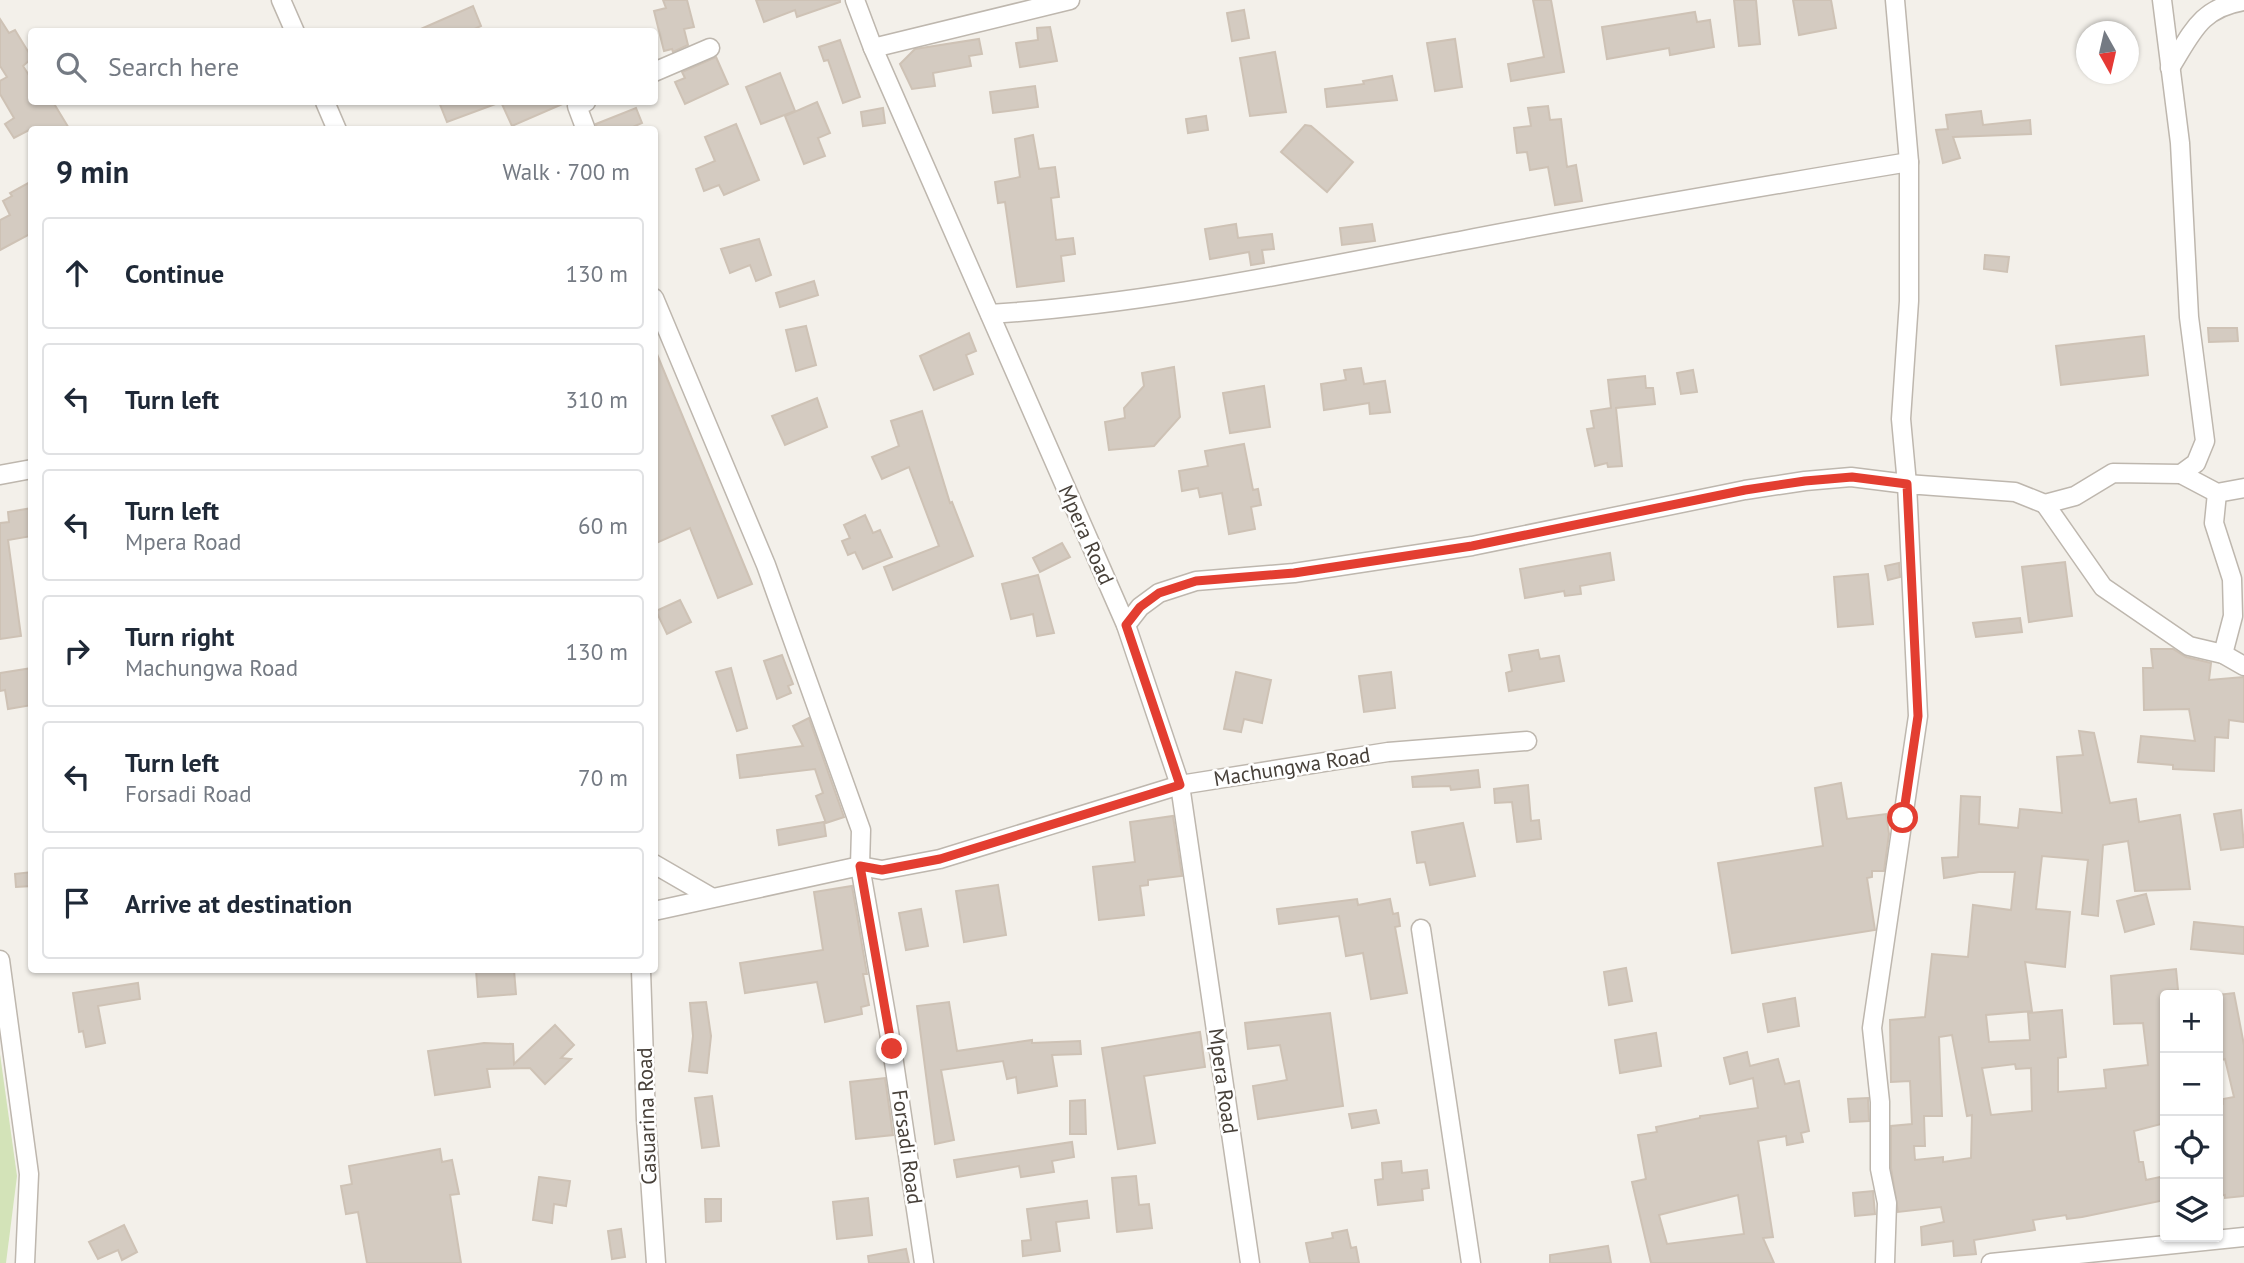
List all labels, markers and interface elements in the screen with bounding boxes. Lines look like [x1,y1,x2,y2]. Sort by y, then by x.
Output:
north arrow [2076,21,2139,84]
search box [28,28,658,105]
icon: search [52,48,90,86]
text: Search here [108,50,239,83]
text: 9 min [56,152,129,191]
text: Walk · 700 m [503,157,630,186]
icon: ahead [58,254,96,292]
text: Continue [125,257,224,290]
text: 130 m [566,259,628,288]
icon: left [58,380,96,418]
text: Turn left [125,383,219,416]
text: 310 m [566,385,628,414]
street label: Mpera Road [1053,481,1120,589]
text: Turn left [125,494,219,527]
icon: left [58,506,96,544]
text: 60 m [578,511,628,540]
text: Mpera Road [125,527,241,556]
text: Turn right [125,620,234,653]
icon: right [58,632,96,670]
text: 130 m [566,637,628,666]
text: Machungwa Road [125,653,298,682]
street label: Machungwa Road [1212,741,1372,792]
text: Turn left [125,746,219,779]
icon: left [58,758,96,796]
text: 70 m [578,763,628,792]
text: Forsadi Road [125,779,252,808]
route start [1887,802,1918,833]
icon: arrive [58,884,96,922]
text: Arrive at destination [125,887,352,920]
map controls [2160,990,2223,1242]
button: + [2160,990,2223,1053]
street label: Mpera Road [1203,1026,1244,1135]
route end [876,1033,907,1064]
street label: Casuarina Road [631,1047,662,1185]
button: − [2160,1053,2223,1116]
street label: Forsadi Road [886,1088,929,1206]
button: locate [2160,1116,2223,1179]
button: layers [2160,1179,2223,1242]

